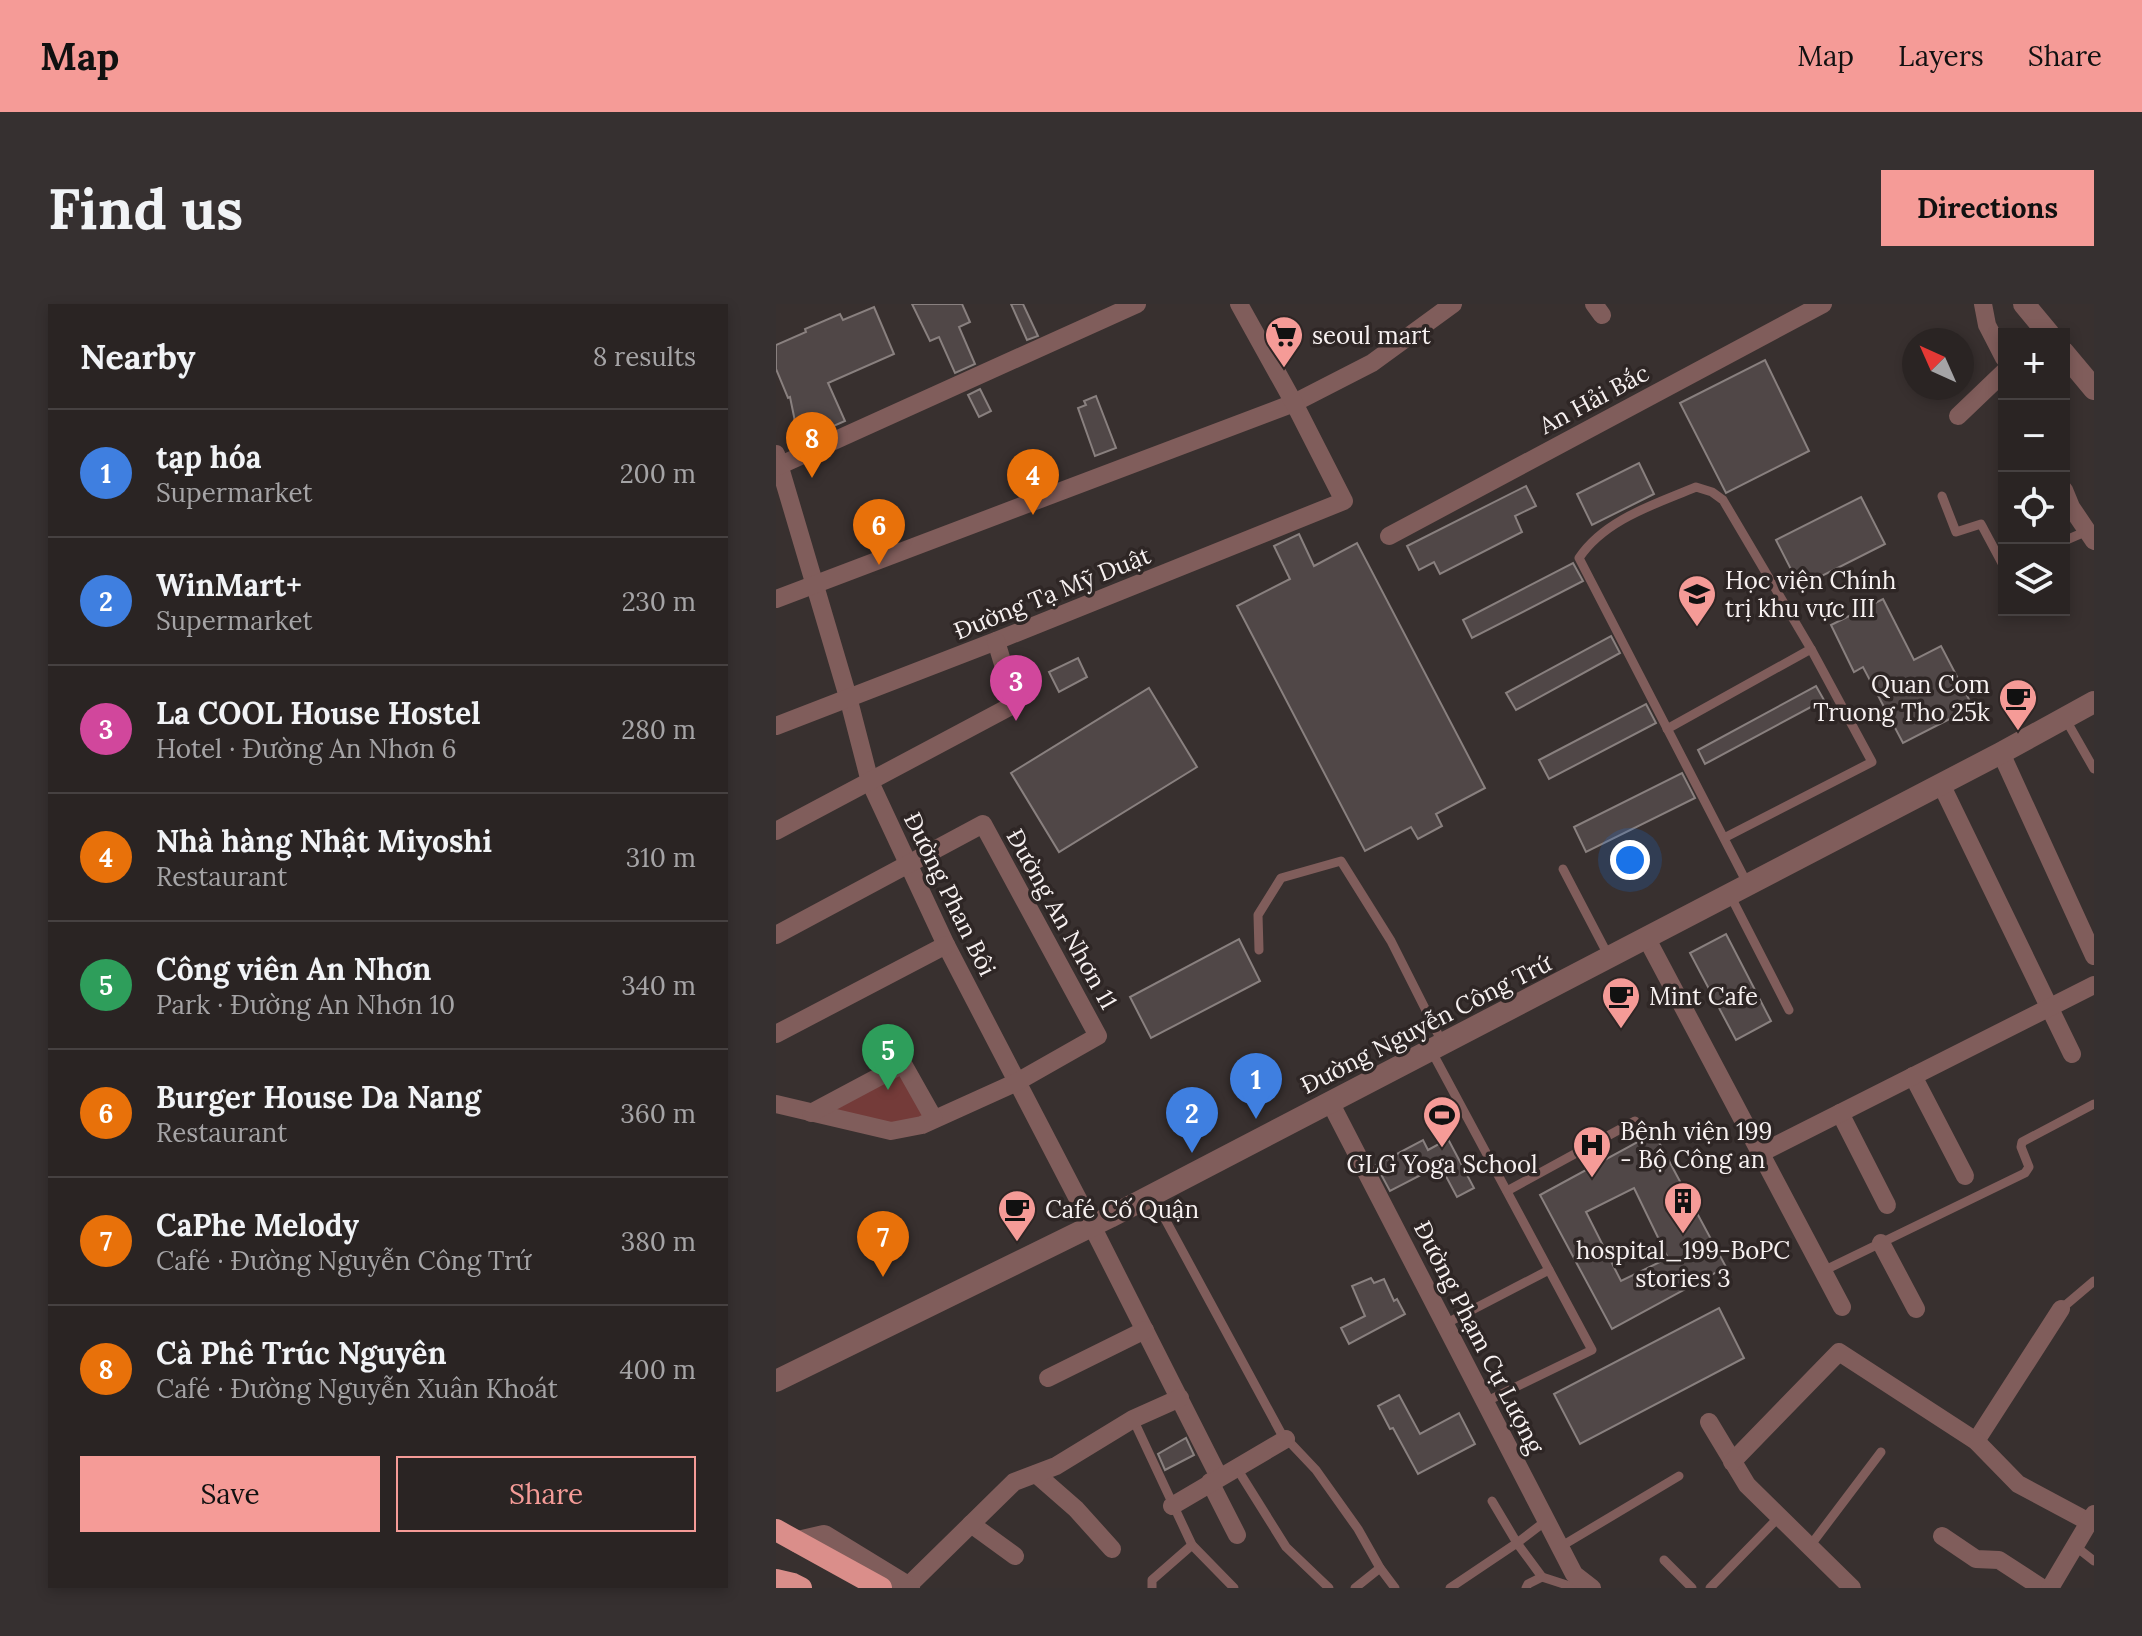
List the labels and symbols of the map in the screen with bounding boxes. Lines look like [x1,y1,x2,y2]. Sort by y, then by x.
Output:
supermarket icon: seoul mart [1263,314,1305,369]
place label: seoul mart [1312,320,1432,351]
north arrow [1902,328,1974,400]
street label: An Hải Bắc [1533,357,1654,441]
pin: 8 [786,412,838,478]
pin: 4 [1007,449,1059,515]
pin: 6 [853,499,905,565]
street label: Đường Tạ Mỹ Duật [949,539,1156,647]
place label: Học viện Chính trị khu vực III [1725,565,1896,624]
school or university icon: Học viện Chính trị khu vực III [1676,573,1718,628]
pin: 3 [990,655,1042,721]
place label: Quan Com Truong Tho 25k [1813,669,1990,728]
cafe icon: Quan Com Truong Tho 25k [1997,677,2039,732]
street label: Đường Phan Bôi [897,807,1003,981]
street label: Đường An Nhơn 11 [1000,823,1124,1015]
your location [1610,840,1650,880]
street label: Đường Nguyễn Công Trứ [1295,946,1558,1101]
cafe icon: Mint Cafe [1600,975,1642,1030]
place label: Mint Cafe [1649,981,1758,1012]
pin: 5 [862,1024,914,1090]
pin: 1 [1230,1053,1282,1119]
pin: 2 [1166,1087,1218,1153]
sports icon: GLG Yoga School [1421,1094,1463,1149]
place label: Bệnh viện 199 - Bộ Công an [1620,1116,1772,1175]
hospital icon: Bệnh viện 199 - Bộ Công an [1571,1124,1613,1179]
place label: GLG Yoga School [1346,1149,1538,1180]
building icon: hospital_199-BoPC stories 3 [1662,1180,1704,1235]
cafe icon: Café Cố Quận [996,1188,1038,1243]
place label: Café Cố Quận [1045,1194,1199,1225]
pin: 7 [857,1211,909,1277]
street label: Đường Phạm Cự Lượng [1407,1216,1551,1459]
place label: hospital_199-BoPC stories 3 [1576,1235,1790,1294]

